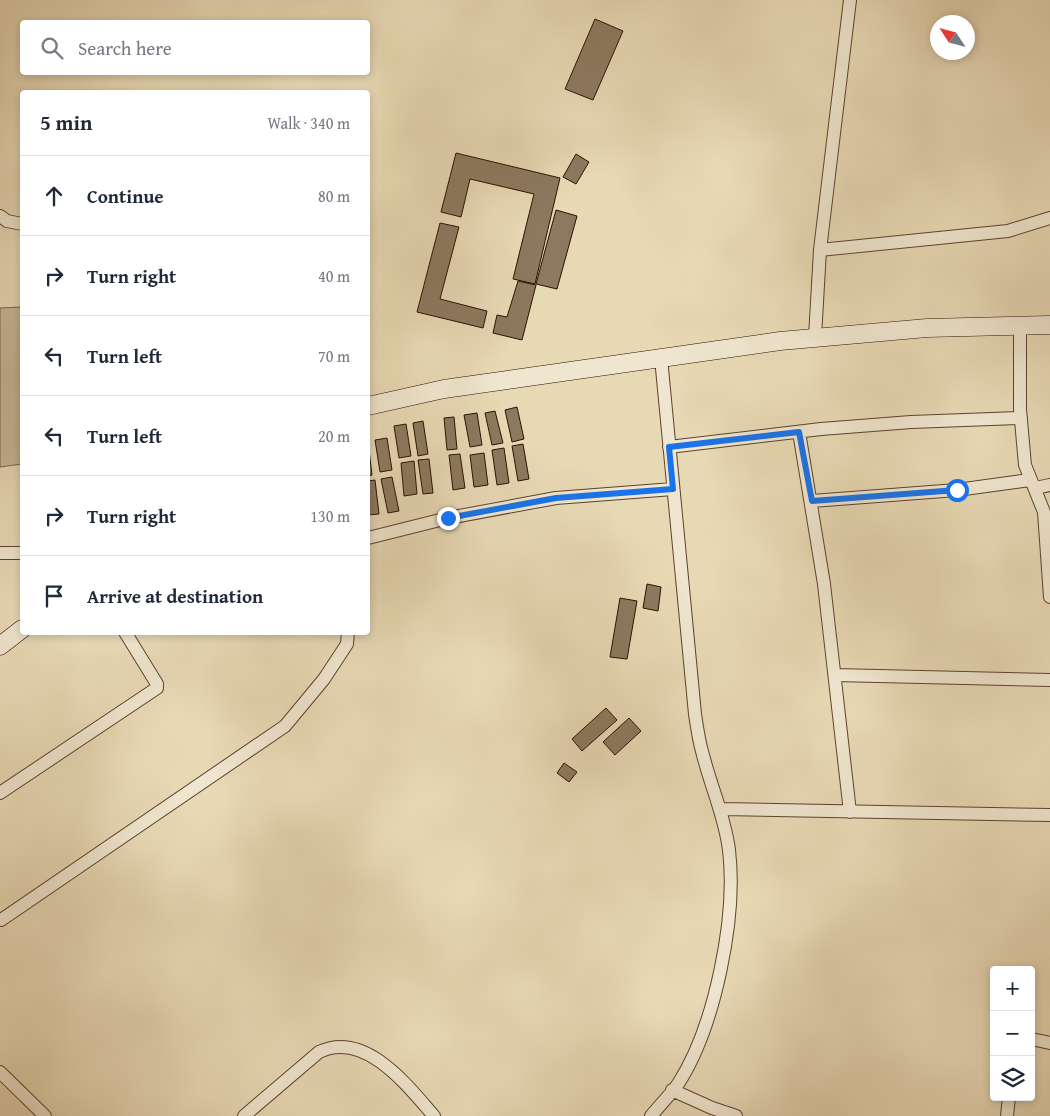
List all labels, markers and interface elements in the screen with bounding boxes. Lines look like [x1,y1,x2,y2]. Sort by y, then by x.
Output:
north arrow [930,15,975,60]
search box [20,20,370,75]
icon: search [38,34,66,62]
text: Search here [78,34,172,62]
text: 5 min [40,107,92,138]
text: Walk · 340 m [267,111,350,135]
icon: ahead [40,182,68,210]
text: Continue [87,182,164,210]
text: 80 m [318,184,350,208]
icon: right [40,262,68,290]
text: Turn right [87,262,176,290]
text: 40 m [318,264,350,288]
icon: left [40,342,68,370]
text: Turn left [87,342,162,370]
text: 70 m [318,344,350,368]
icon: left [40,422,68,450]
text: Turn left [87,422,162,450]
text: 20 m [318,424,350,448]
route start [946,479,969,502]
icon: right [40,502,68,530]
text: Turn right [87,502,176,530]
text: 130 m [310,504,350,528]
route end [437,507,460,530]
icon: arrive [40,582,68,610]
text: Arrive at destination [87,582,263,610]
map controls [990,966,1035,1101]
button: + [990,966,1035,1011]
button: − [990,1011,1035,1056]
button: layers [990,1056,1035,1101]

